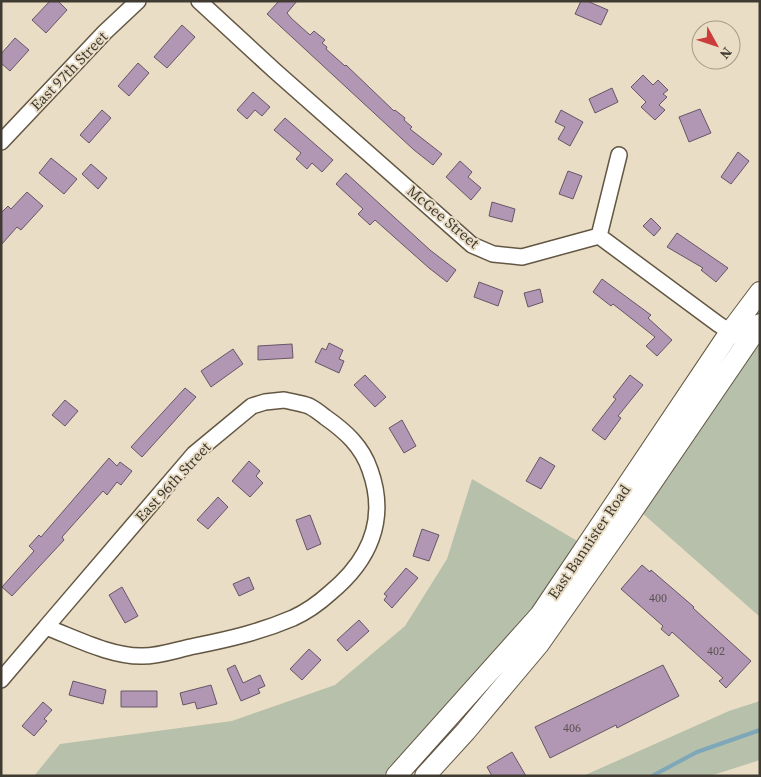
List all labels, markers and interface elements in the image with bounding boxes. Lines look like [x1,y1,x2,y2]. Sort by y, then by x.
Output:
north arrow [691,20,741,70]
street label: East 97th Street [25,26,112,115]
text: N [715,43,737,64]
street label: McGee Street [403,180,484,253]
street label: East 96th Street [130,437,215,526]
street label: East Bannister Road [542,480,635,603]
house number: 400 [649,590,667,606]
house number: 402 [707,643,725,659]
house number: 406 [563,720,581,736]

